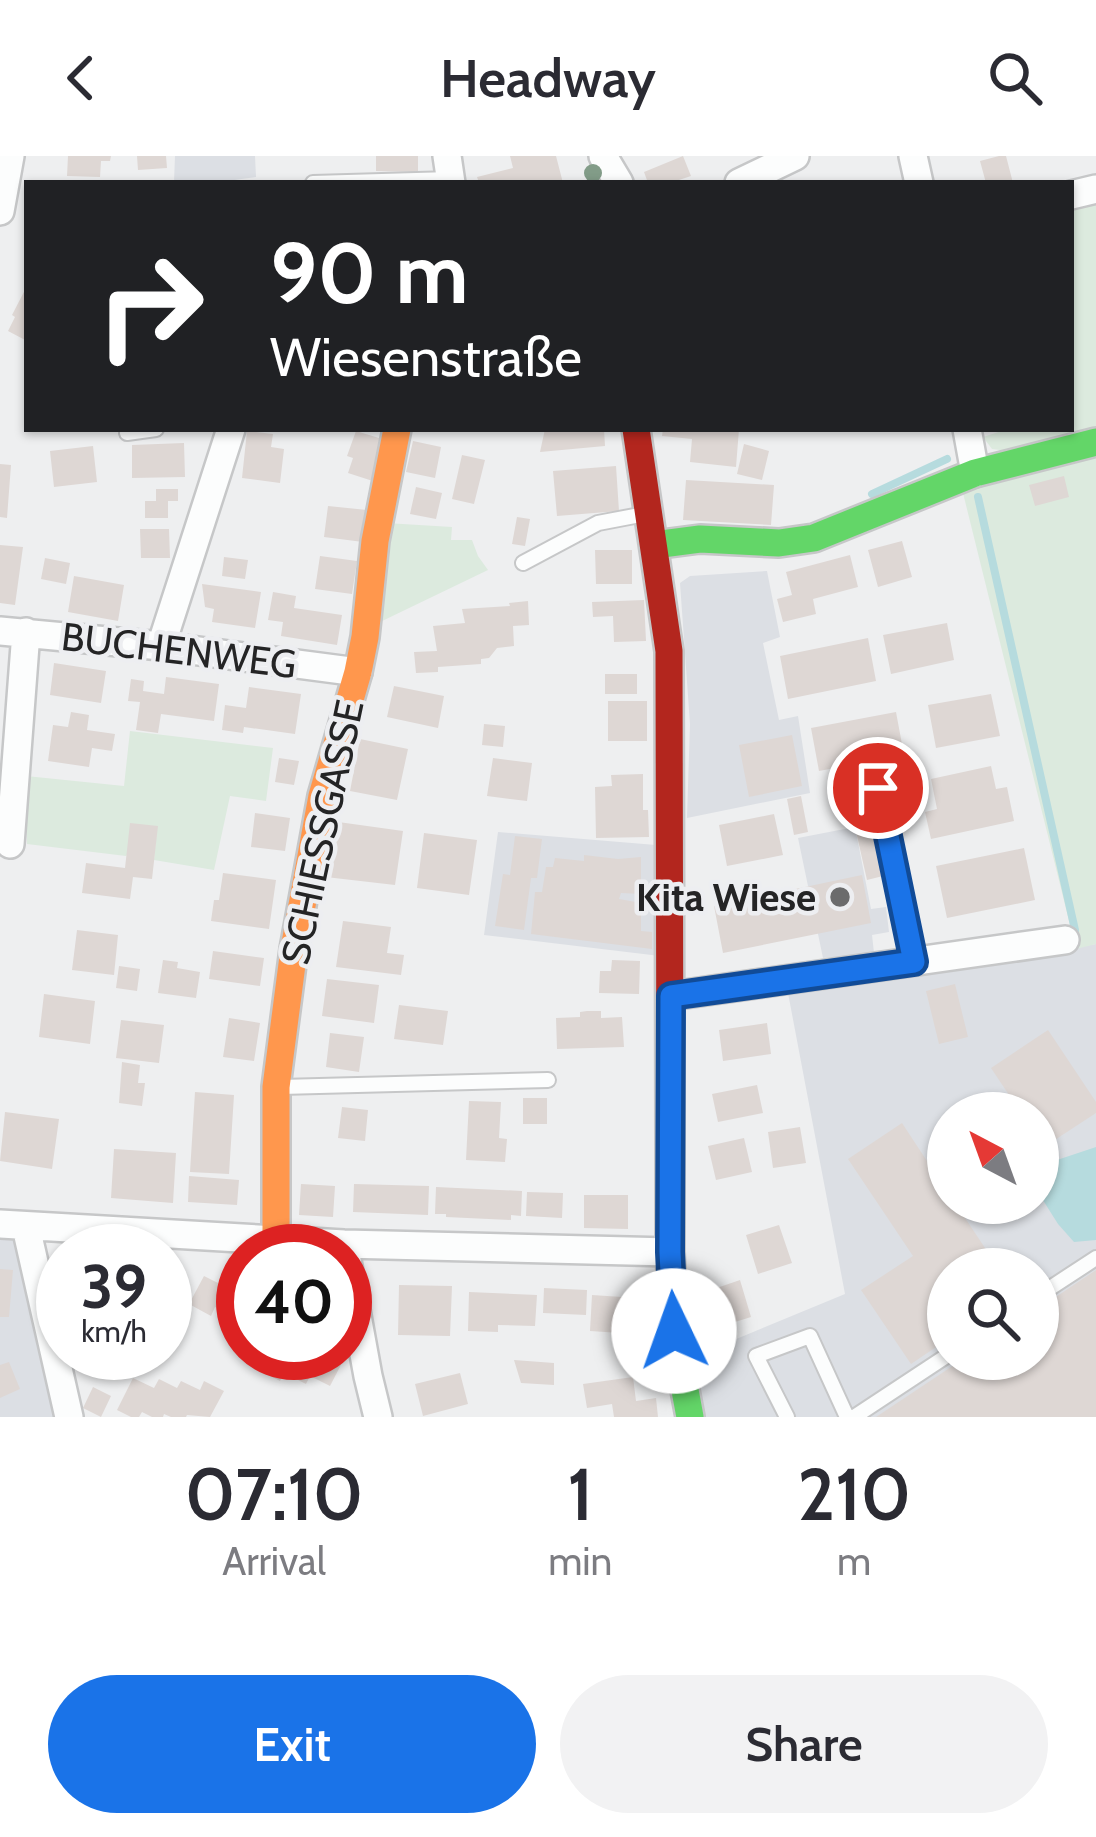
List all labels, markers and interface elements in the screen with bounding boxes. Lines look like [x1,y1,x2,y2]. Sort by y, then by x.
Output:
icon: back [48,45,114,111]
text: Headway [440,45,656,111]
icon: search [982,45,1048,111]
text: 90 m [270,222,468,324]
icon: right [72,228,228,384]
text: Wiesenstraße [270,324,582,390]
street label: BUCHENWEG [59,612,299,688]
street label: SCHIESSGASSE [271,696,373,968]
pin [827,737,929,839]
icon: arrive [845,755,911,821]
place label: Kita Wiese [636,873,816,921]
marker: Kita Wiese [827,884,853,910]
north arrow [927,1092,1059,1224]
map controls [927,1092,1059,1380]
speed limit sign: 40 [216,1224,372,1380]
button: search [927,1248,1059,1380]
text: 39 [81,1250,147,1323]
position arrow [611,1268,737,1394]
text: km/h [81,1313,147,1350]
text: 07:10 [185,1451,363,1538]
text: 1 [568,1451,593,1538]
text: 210 [797,1451,911,1538]
text: Arrival [222,1537,326,1585]
text: min [548,1537,612,1585]
text: m [837,1537,871,1585]
button: Exit [48,1675,536,1813]
button: Share [560,1675,1048,1813]

